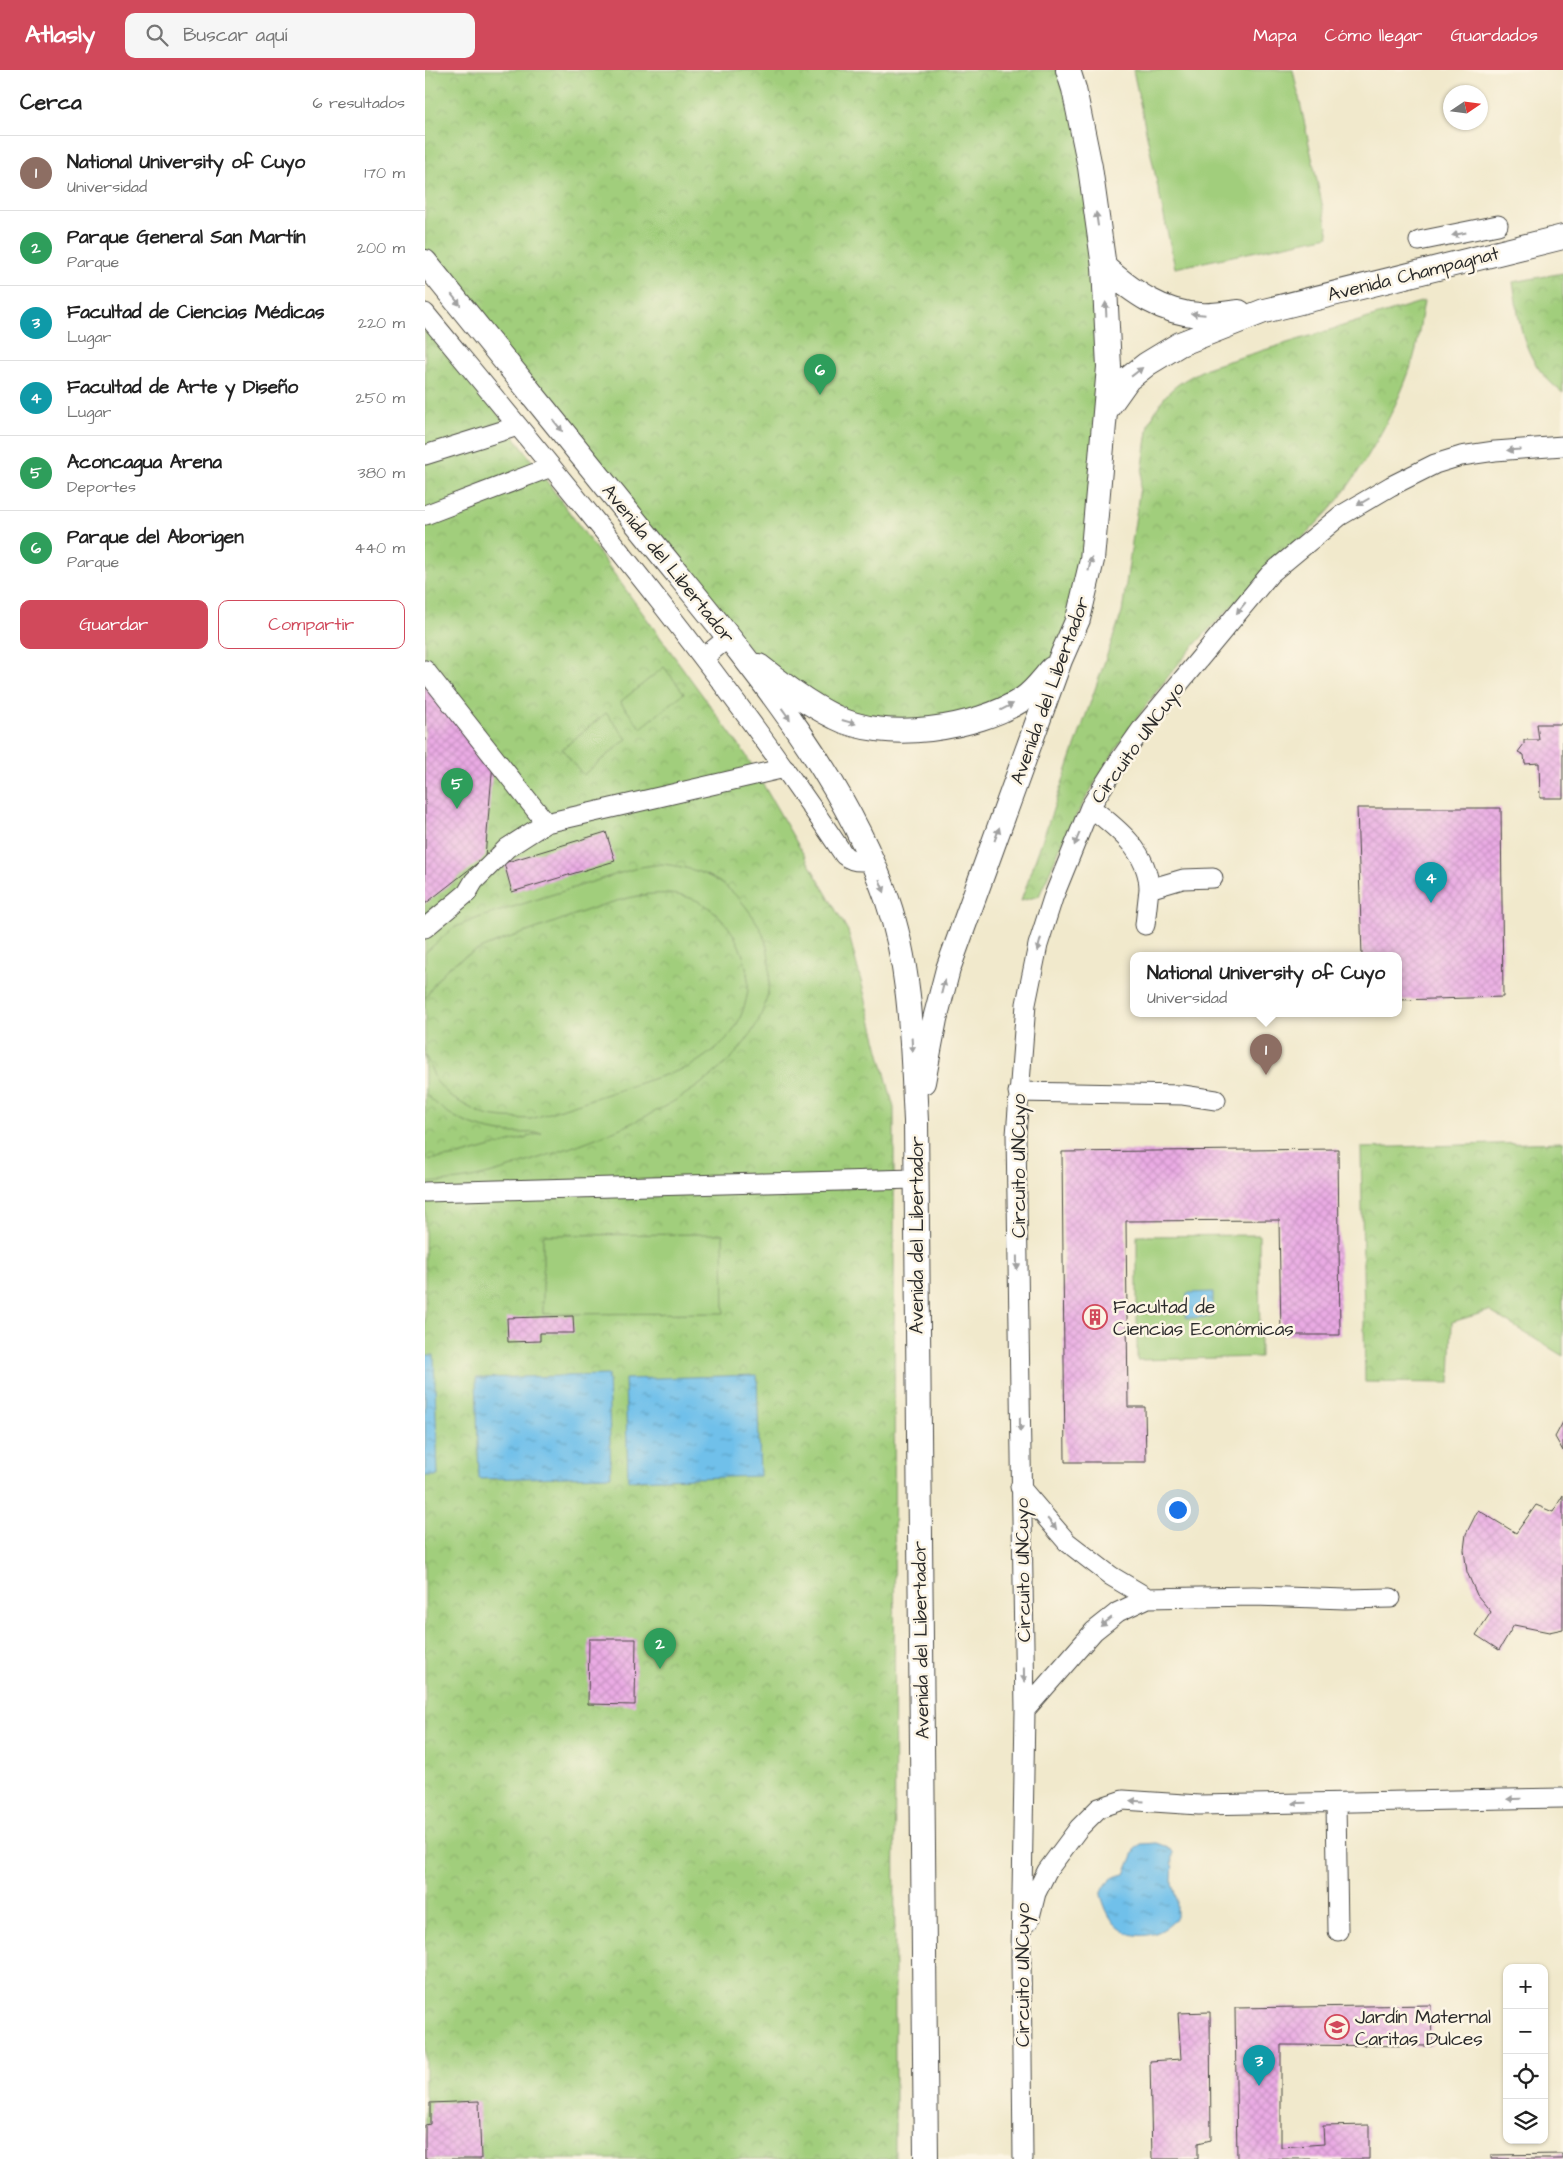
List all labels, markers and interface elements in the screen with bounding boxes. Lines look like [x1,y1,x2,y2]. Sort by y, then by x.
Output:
search box [125,13,475,58]
text: Atlasly [25,18,95,52]
icon: search [143,21,171,49]
text: Buscar aquí [183,22,288,49]
text: Mapa [1253,23,1297,48]
text: Cómo llegar [1325,23,1423,48]
text: Guardados [1451,23,1538,48]
north arrow [1443,85,1488,130]
text: Cerca [20,88,82,117]
text: 6 resultados [313,92,405,114]
text: National University of Cuyo [67,149,305,176]
text: 1 [35,162,37,184]
text: 170 m [364,162,405,184]
text: Universidad [67,176,147,198]
one-way arrow [1093,210,1101,226]
text: Parque General San Martín [67,224,305,251]
one-way arrow [1451,230,1466,238]
text: 2 [31,237,41,259]
text: 200 m [357,237,405,259]
street label: Avenida Champagnat [1325,240,1503,310]
text: Parque [67,251,119,273]
one-way arrow [450,293,461,306]
text: Facultad de Ciencias Médicas [67,299,324,326]
one-way arrow [1102,301,1110,317]
one-way arrow [1189,310,1205,318]
text: 3 [32,312,40,334]
text: 220 m [358,312,405,334]
text: Lugar [67,326,111,348]
pin: 6 [804,354,836,395]
one-way arrow [1130,367,1143,378]
text: Facultad de Arte y Diseño [67,374,298,401]
text: 4 [31,387,41,409]
text: 250 m [356,387,405,409]
text: Lugar [67,401,111,423]
one-way arrow [552,419,563,432]
one-way arrow [1506,446,1522,454]
text: Aconcagua Arena [67,449,222,476]
text: 5 [30,462,42,484]
text: 380 m [358,462,405,484]
text: Deportes [67,476,136,498]
street label: Avenida del Libertador [595,478,741,650]
one-way arrow [1356,498,1370,507]
text: Parque del Aborigen [67,524,244,551]
text: 6 [31,537,41,559]
text: 440 m [354,537,405,559]
text: Parque [67,551,119,573]
one-way arrow [1087,556,1095,572]
street label: Avenida del Libertador [1004,592,1097,788]
button: Guardar [20,600,208,649]
button: Compartir [218,600,405,649]
one-way arrow [1236,601,1247,614]
street label: Circuito UNCuyo [1085,676,1192,810]
one-way arrow [999,703,1014,712]
one-way arrow [780,707,791,720]
one-way arrow [841,718,856,726]
pin: 5 [441,768,473,809]
one-way arrow [993,826,1001,841]
one-way arrow [1073,832,1081,847]
pin: 4 [1415,862,1447,903]
one-way arrow [878,879,886,894]
one-way arrow [1035,937,1043,952]
popup [1130,952,1402,1017]
text: National University of Cuyo [1147,960,1385,987]
one-way arrow [939,980,947,995]
text: Universidad [1147,987,1227,1009]
pin: 1 [1250,1034,1282,1075]
one-way arrow [909,1037,917,1053]
street label: Circuito UNCuyo [1006,1094,1034,1238]
street label: Avenida del Libertador [904,1135,931,1334]
one-way arrow [1014,1255,1022,1271]
place label: Facultad de Ciencias Económicas [1113,1294,1294,1343]
building icon: Facultad de Ciencias Económicas [1082,1304,1108,1330]
one-way arrow [1016,1417,1024,1433]
street label: Circuito UNCuyo [1009,1497,1039,1642]
your location [1165,1497,1191,1523]
one-way arrow [1046,1518,1057,1531]
street label: Avenida del Libertador [906,1540,937,1739]
one-way arrow [1100,1616,1113,1627]
pin: 2 [644,1628,676,1669]
one-way arrow [1020,1667,1028,1683]
one-way arrow [1129,1796,1145,1804]
one-way arrow [1506,1796,1522,1804]
one-way arrow [1291,1799,1307,1807]
street label: Circuito UNCuyo [1010,1903,1038,2047]
map controls [1503,1964,1548,2144]
button: + [1503,1964,1548,2009]
place label: Jardín Maternal Caritas Dulces [1355,2004,1491,2053]
button: − [1503,2009,1548,2054]
school or university icon: Jardín Maternal Caritas Dulces [1324,2014,1350,2040]
pin: 3 [1243,2045,1275,2086]
button: locate [1503,2054,1548,2099]
button: layers [1503,2099,1548,2144]

